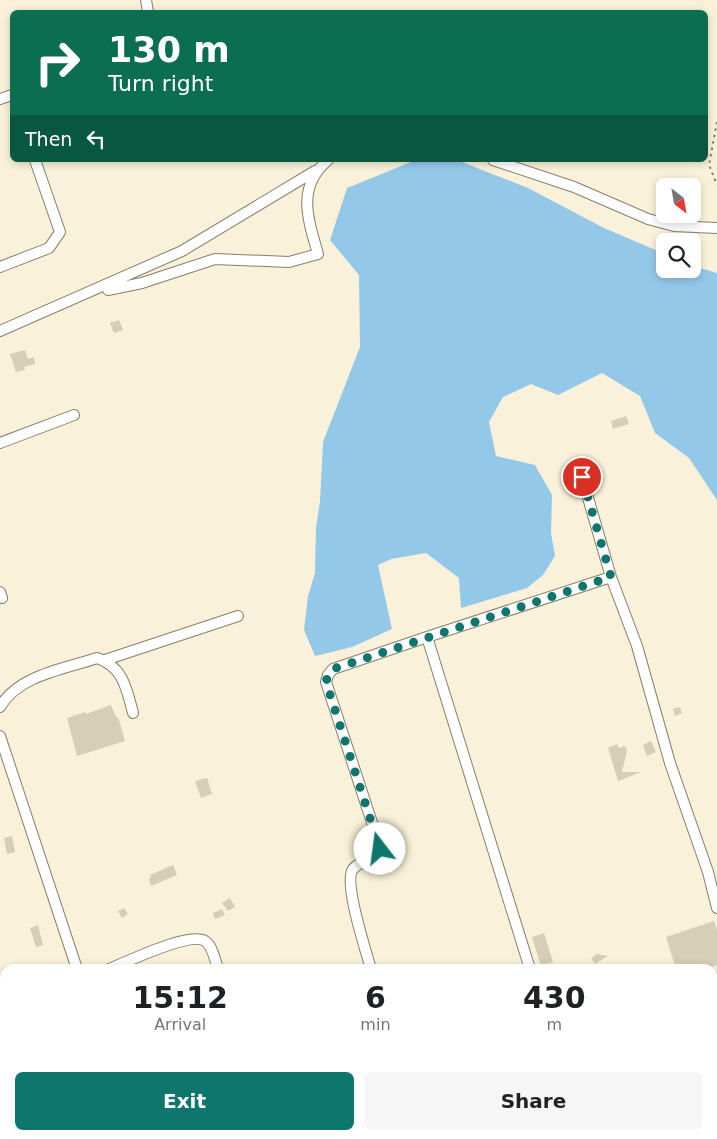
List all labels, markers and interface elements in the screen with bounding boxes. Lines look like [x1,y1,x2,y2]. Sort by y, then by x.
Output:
icon: right [25,30,90,95]
text: 130 m [108,30,230,70]
text: Turn right [108,71,213,96]
icon: left [82,125,110,153]
text: Then [25,128,72,150]
north arrow [656,178,701,222]
map controls [656,178,701,278]
button: search [656,233,701,278]
pin [561,456,603,498]
icon: arrive [568,463,596,491]
position arrow [353,822,405,874]
text: 15:12 [132,980,228,1015]
text: 6 [365,980,386,1015]
text: 430 [523,980,586,1015]
text: Arrival [154,1015,206,1034]
text: min [360,1015,391,1034]
text: m [546,1015,562,1034]
button: Exit [15,1072,354,1130]
button: Share [364,1072,703,1130]

